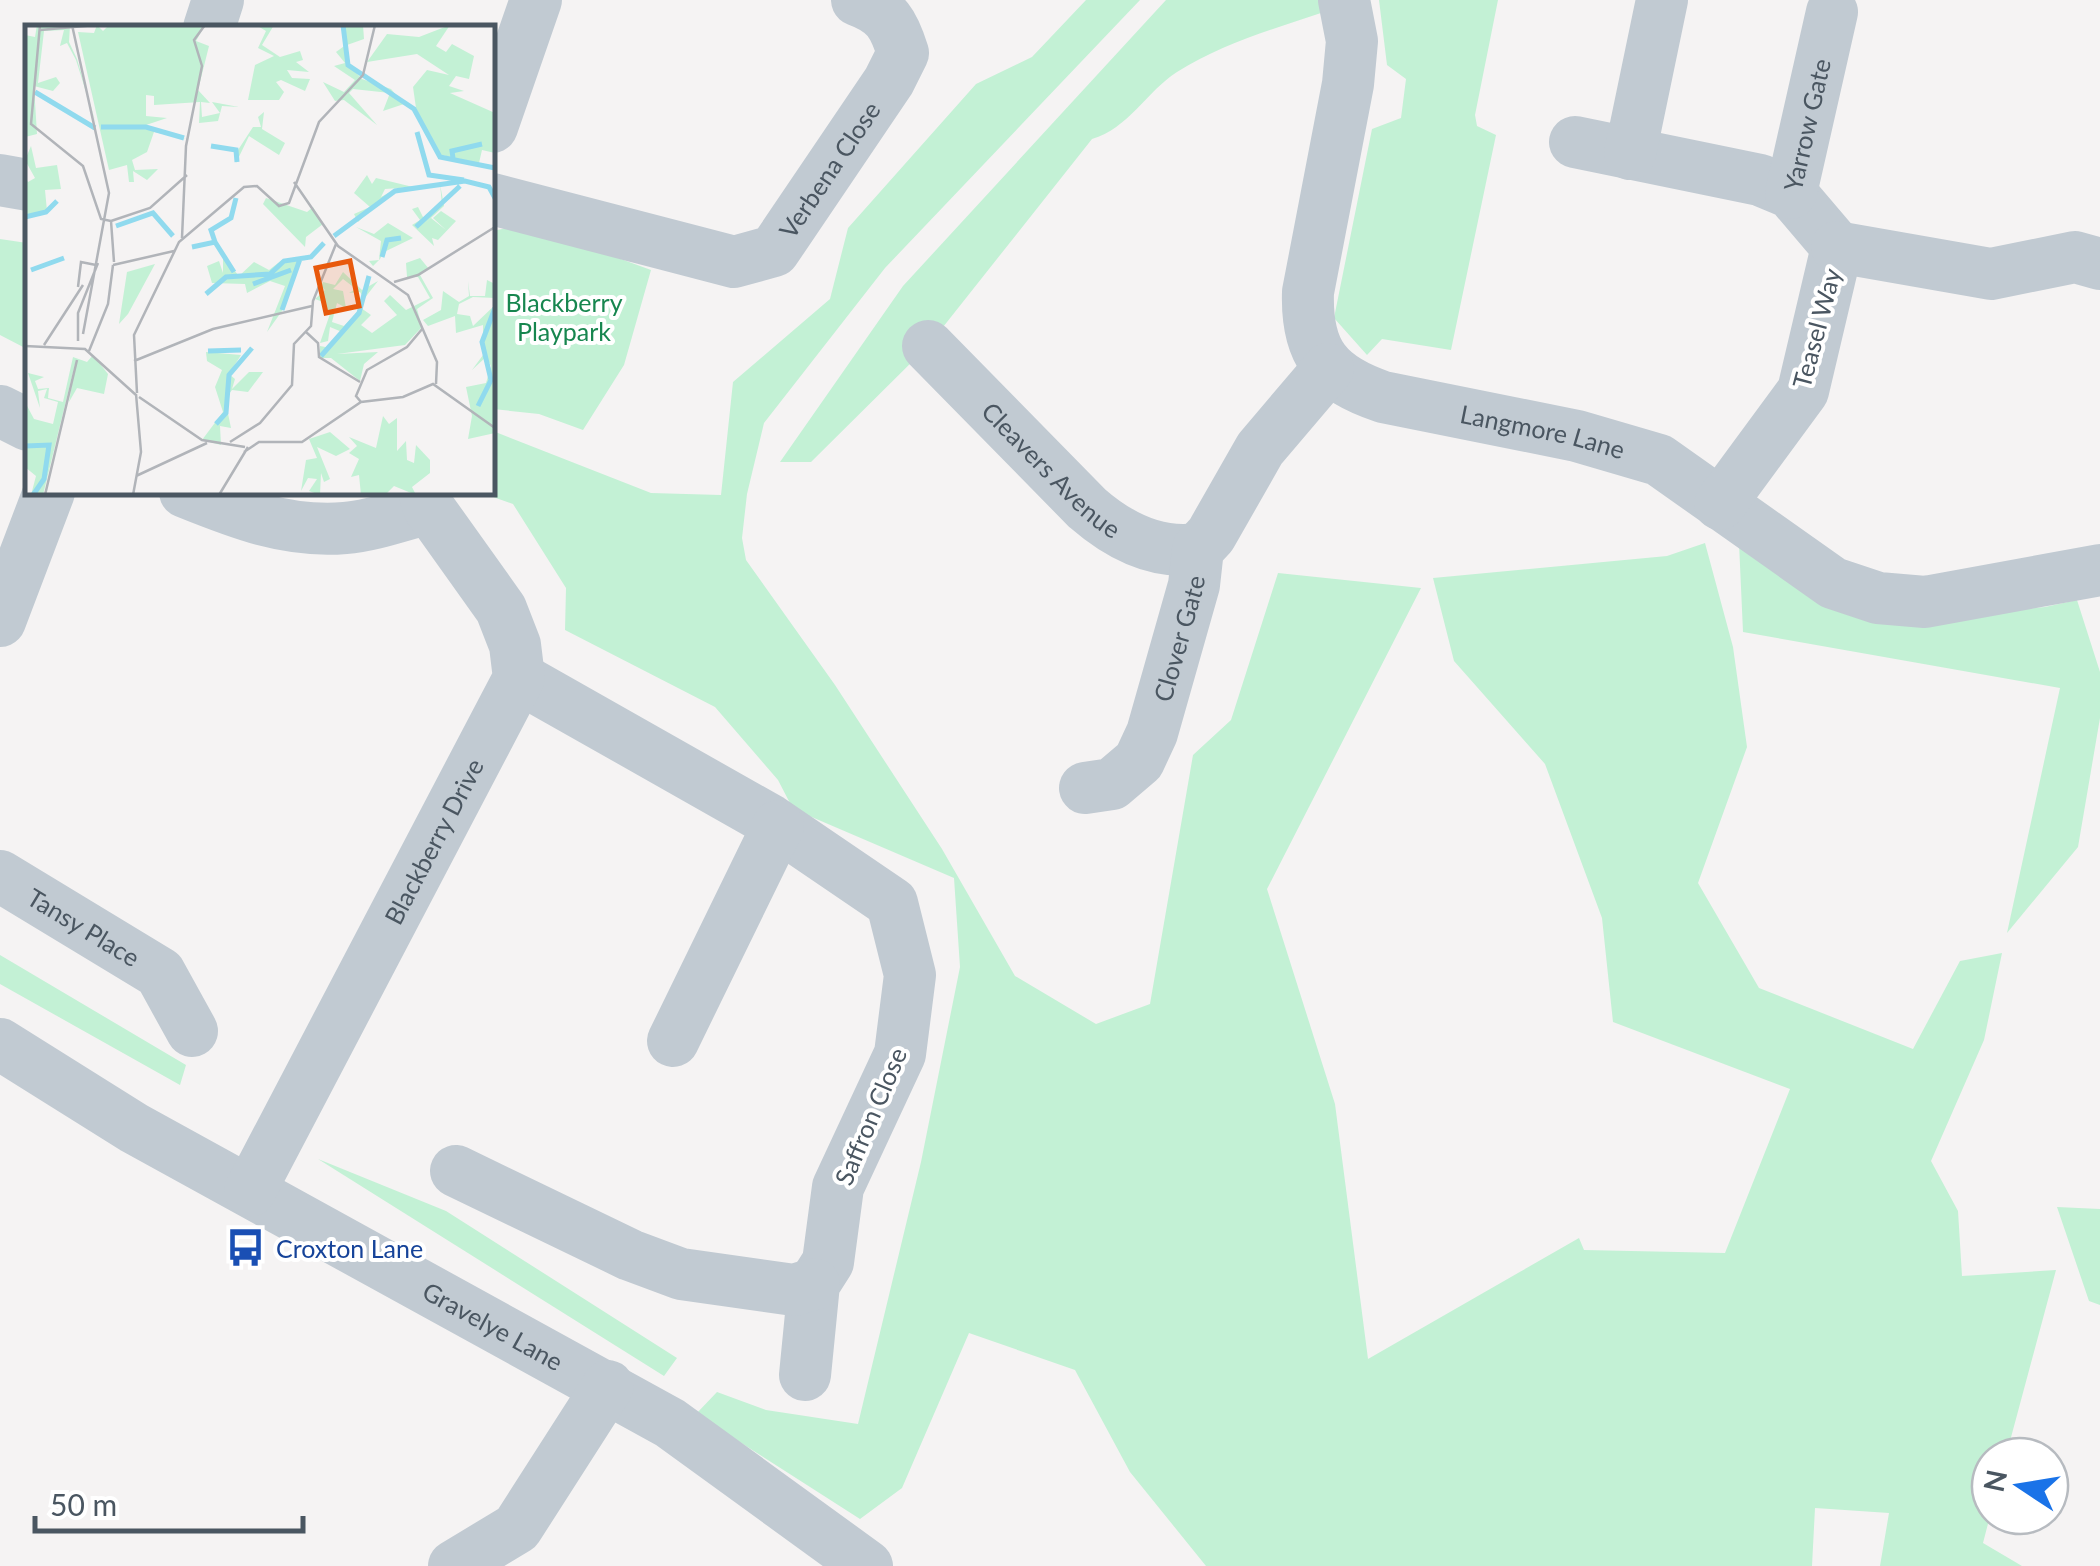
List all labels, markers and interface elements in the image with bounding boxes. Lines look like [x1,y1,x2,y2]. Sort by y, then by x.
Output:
inset map [25,25,495,495]
street label: Yarrow Gate [1777,56,1836,194]
street label: Verbena Close [772,96,886,243]
street label: Teasel Way [1786,265,1846,391]
park label: Blackberry Playpark [505,287,623,346]
street label: Cleavers Avenue [976,395,1126,544]
street label: Langmore Lane [1458,398,1628,464]
street label: Clover Gate [1147,574,1210,705]
street label: Blackberry Drive [378,753,489,929]
street label: Tansy Place [22,881,145,972]
street label: Saffron Close [828,1043,912,1189]
bus stop icon: Croxton Lane [225,1227,267,1269]
place label: Croxton Lane [276,1233,423,1263]
street label: Gravelye Lane [418,1275,568,1376]
north arrow [1970,1436,2070,1536]
text: N [1976,1467,2013,1495]
scale bar [35,1471,302,1533]
text: 50 m [50,1486,117,1522]

